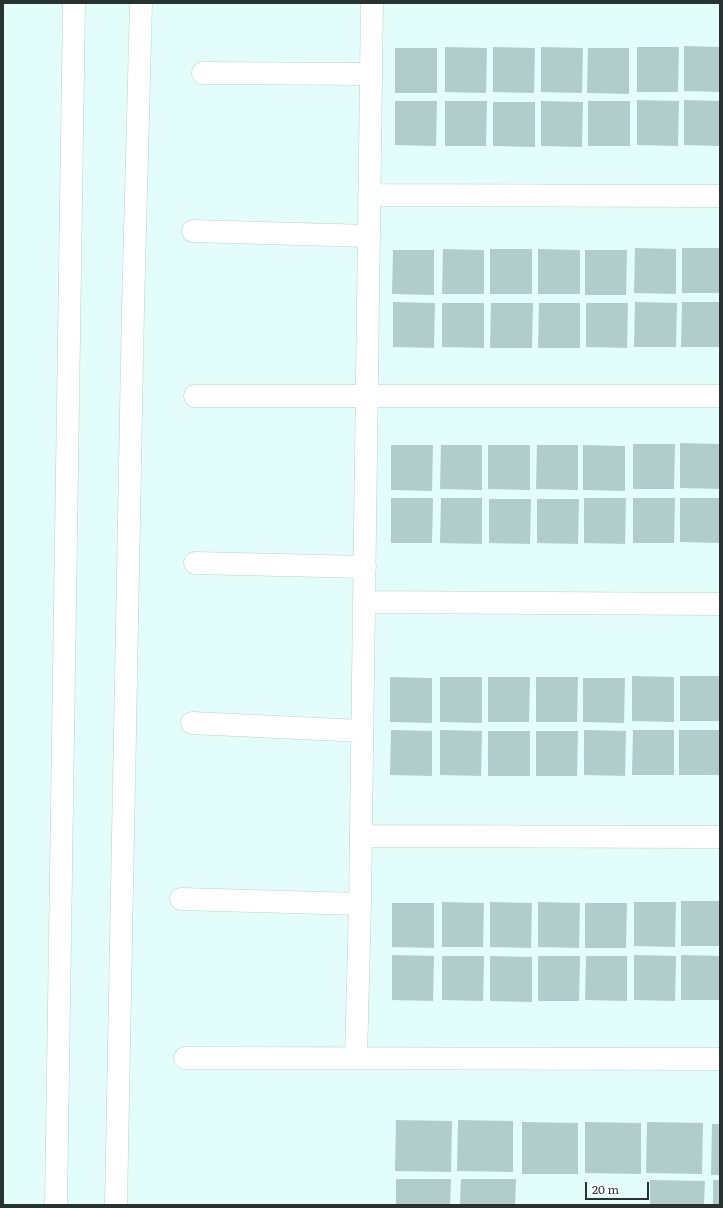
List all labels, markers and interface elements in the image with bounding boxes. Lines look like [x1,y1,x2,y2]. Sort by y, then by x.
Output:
scale bar [587,1174,651,1200]
text: 20 m [592,1180,619,1198]

